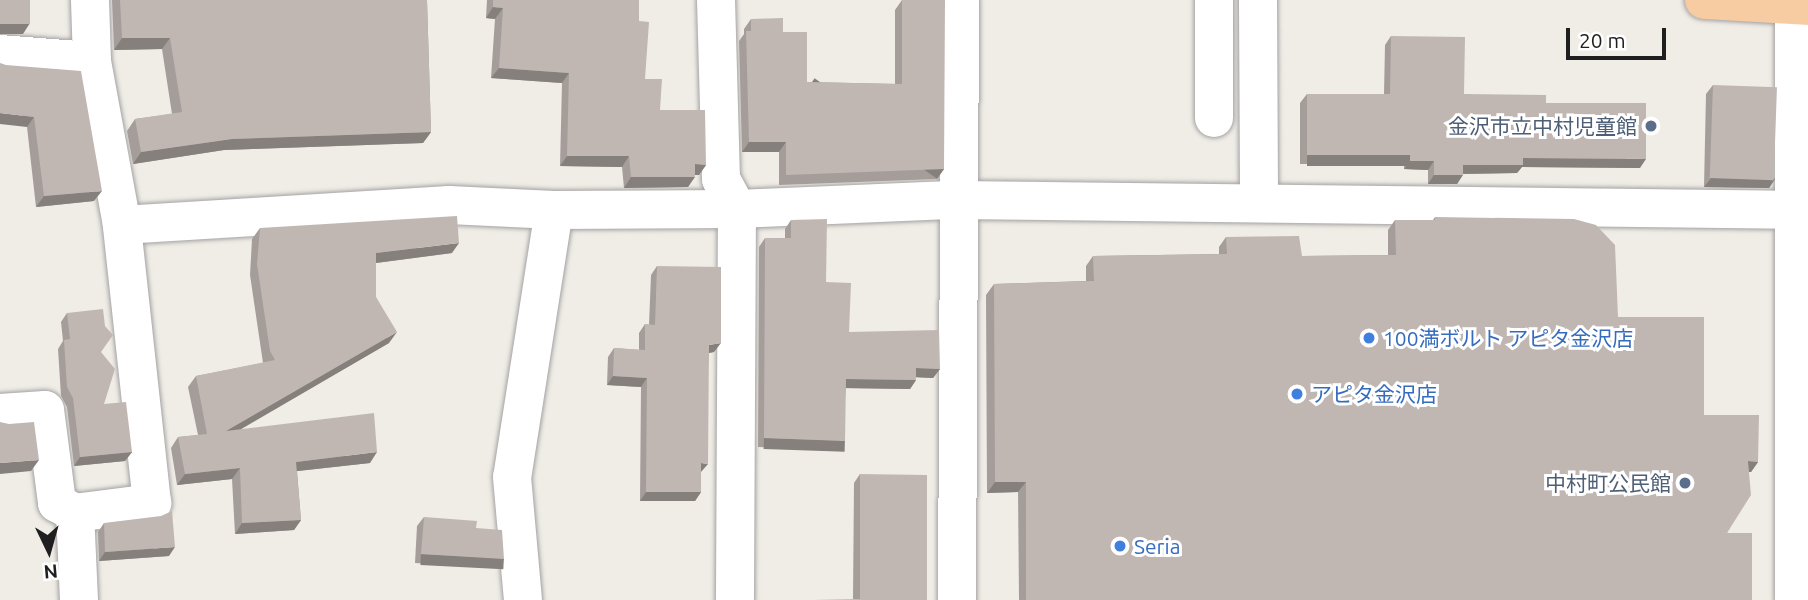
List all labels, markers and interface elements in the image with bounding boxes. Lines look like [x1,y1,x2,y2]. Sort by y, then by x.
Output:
scale bar [1570,14,1670,58]
text: 20 m [1579,28,1626,52]
place label: 金沢市立中村児童館 [1448,113,1637,139]
marker: 金沢市立中村児童館 [1643,118,1659,134]
place label: 100満ボルト アピタ金沢店 [1383,325,1633,351]
marker: 100満ボルト アピタ金沢店 [1361,330,1377,346]
place label: アピタ金沢店 [1311,381,1437,407]
marker: アピタ金沢店 [1289,386,1305,402]
place label: 中村町公民館 [1545,470,1671,496]
marker: 中村町公民館 [1677,475,1693,491]
north arrow [14,516,84,586]
place label: Seria [1134,533,1180,559]
marker: Seria [1112,538,1128,554]
text: N [43,560,59,583]

